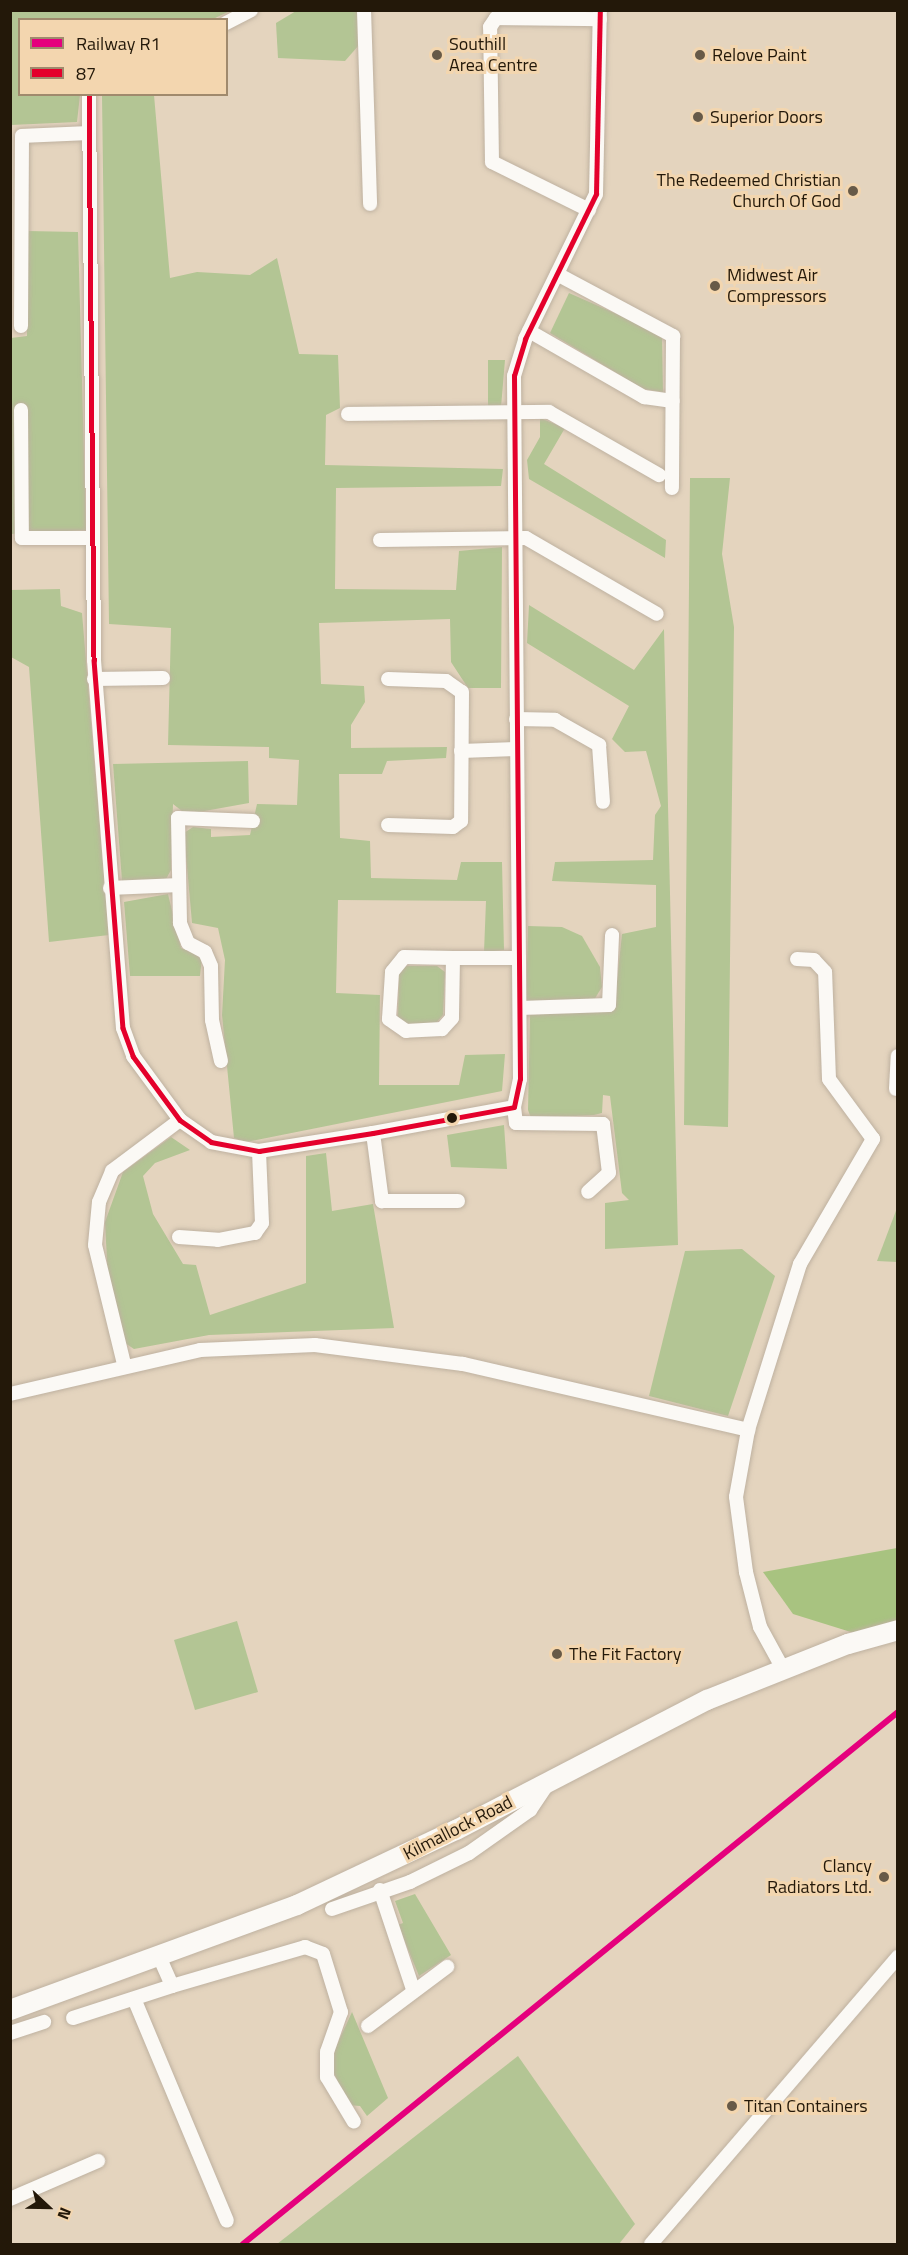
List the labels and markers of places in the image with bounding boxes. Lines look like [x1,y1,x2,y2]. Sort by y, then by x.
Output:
place label: Southill Area Centre [449,34,538,76]
place label: Relove Paint [712,44,807,66]
marker: Southill Area Centre [430,48,444,62]
marker: Relove Paint [693,48,707,62]
place label: Superior Doors [710,106,823,128]
marker: Superior Doors [691,110,705,124]
place label: The Redeemed Christian Church Of God [657,170,841,213]
marker: The Redeemed Christian Church Of God [846,184,860,198]
place label: Midwest Air Compressors [727,265,827,308]
marker: Midwest Air Compressors [708,279,722,293]
unlabelled marker [446,1112,458,1124]
place label: The Fit Factory [569,1643,681,1665]
marker: The Fit Factory [550,1647,564,1661]
place label: Clancy Radiators Ltd. [767,1856,872,1898]
marker: Clancy Radiators Ltd. [877,1870,891,1884]
place label: Titan Containers [744,2095,868,2117]
marker: Titan Containers [725,2099,739,2113]

